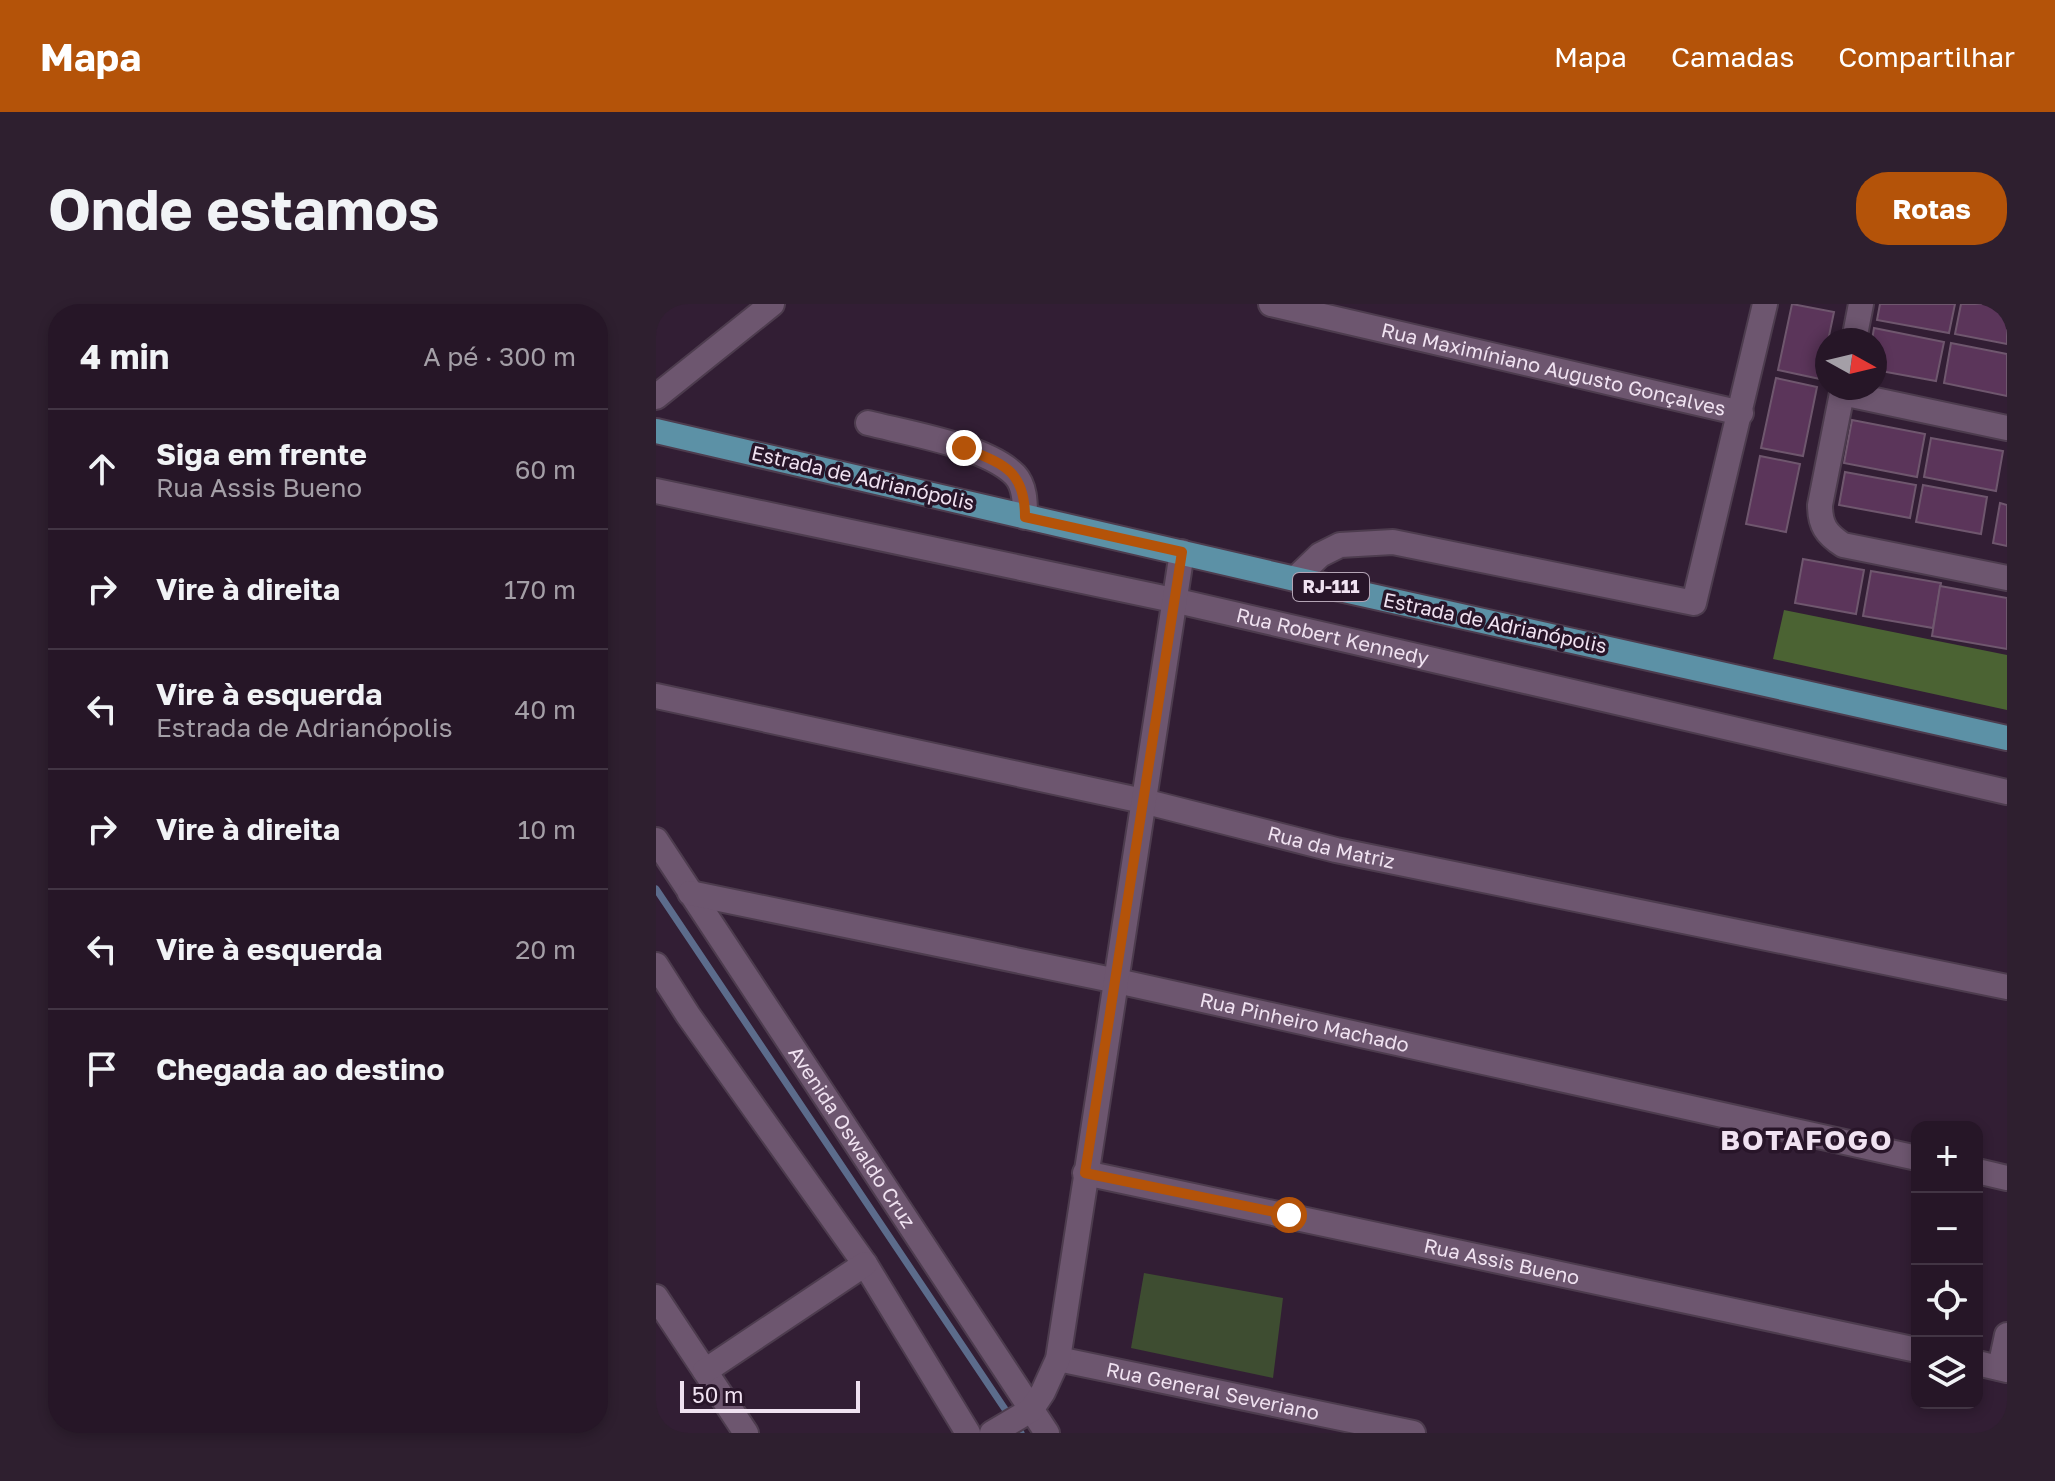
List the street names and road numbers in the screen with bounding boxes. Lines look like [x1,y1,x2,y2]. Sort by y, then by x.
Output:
street label: Rua Maximíniano Augusto Gonçalves [1379,317,1728,420]
street label: Estrada de Adrianópolis [749,440,977,514]
road number: RJ-111 [1293,573,1369,601]
street label: Estrada de Adrianópolis [1381,587,1609,657]
street label: Rua Robert Kennedy [1234,602,1431,670]
street label: Rua da Matriz [1265,820,1397,873]
street label: Rua Pinheiro Machado [1198,987,1412,1056]
street label: Avenida Oswaldo Cruz [784,1041,921,1232]
street label: Rua Assis Bueno [1422,1232,1582,1289]
street label: Rua General Severiano [1104,1356,1321,1424]

